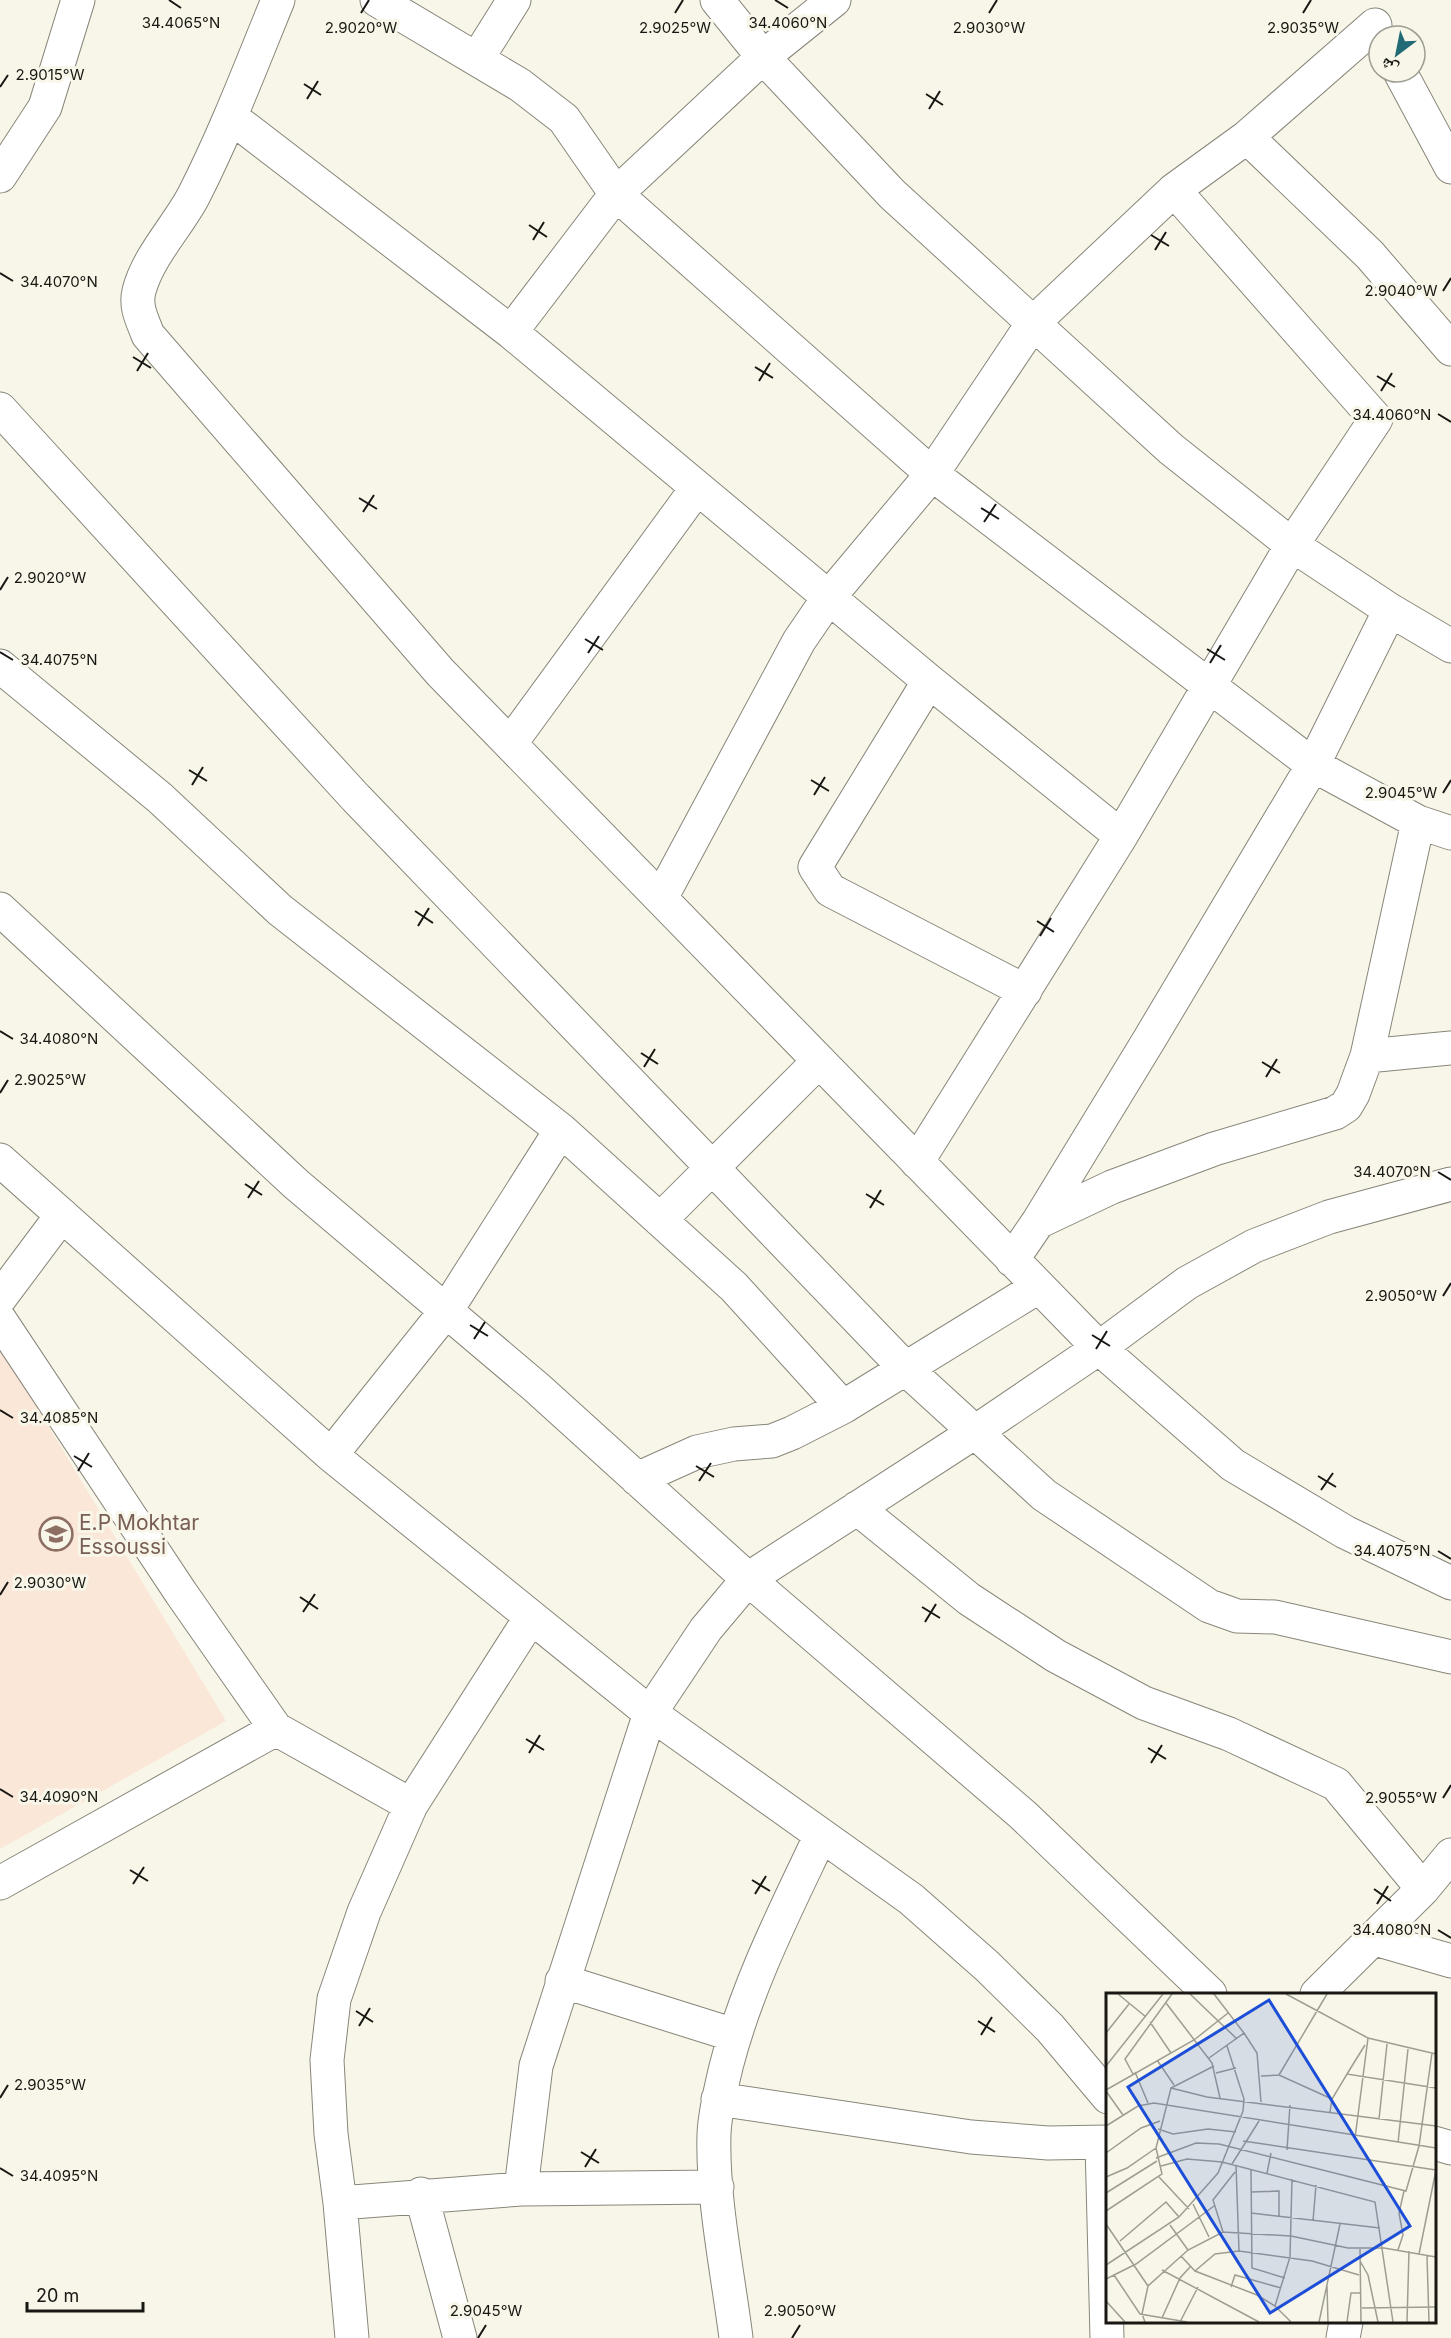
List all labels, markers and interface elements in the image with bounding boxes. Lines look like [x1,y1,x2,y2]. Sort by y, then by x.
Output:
text: 34.4065°N [142,13,220,32]
text: 34.4060°N [749,13,827,32]
text: 2.9020°W [325,18,397,37]
text: 2.9025°W [639,18,711,37]
text: 2.9030°W [953,18,1025,37]
text: 2.9035°W [1267,18,1339,37]
north arrow [1367,24,1427,84]
text: ش [1377,54,1402,80]
text: 2.9015°W [16,65,85,84]
text: 34.4070°N [20,272,98,291]
text: 2.9040°W [1365,281,1438,300]
text: 34.4060°N [1353,405,1431,424]
text: 2.9020°W [14,568,86,587]
text: 34.4075°N [20,650,98,669]
text: 2.9045°W [1365,783,1437,802]
text: 34.4080°N [20,1029,98,1048]
text: 2.9025°W [14,1070,86,1089]
text: 34.4070°N [1353,1162,1431,1181]
text: 2.9050°W [1365,1286,1437,1305]
text: 34.4085°N [20,1408,98,1427]
place label: E.P Mokhtar Essoussi [79,1510,199,1559]
school or university icon: E.P Mokhtar Essoussi [38,1516,74,1552]
text: 34.4075°N [1353,1541,1431,1560]
text: 2.9030°W [14,1573,86,1592]
text: 34.4090°N [20,1787,98,1806]
text: 2.9055°W [1365,1788,1437,1807]
text: 34.4080°N [1353,1920,1431,1939]
inset map [1106,1993,1436,2323]
text: 2.9035°W [14,2075,86,2094]
text: 34.4095°N [20,2166,98,2185]
scale bar [27,2275,142,2313]
text: 20 m [36,2285,79,2306]
text: 2.9045°W [450,2301,522,2320]
text: 2.9050°W [764,2301,836,2320]

